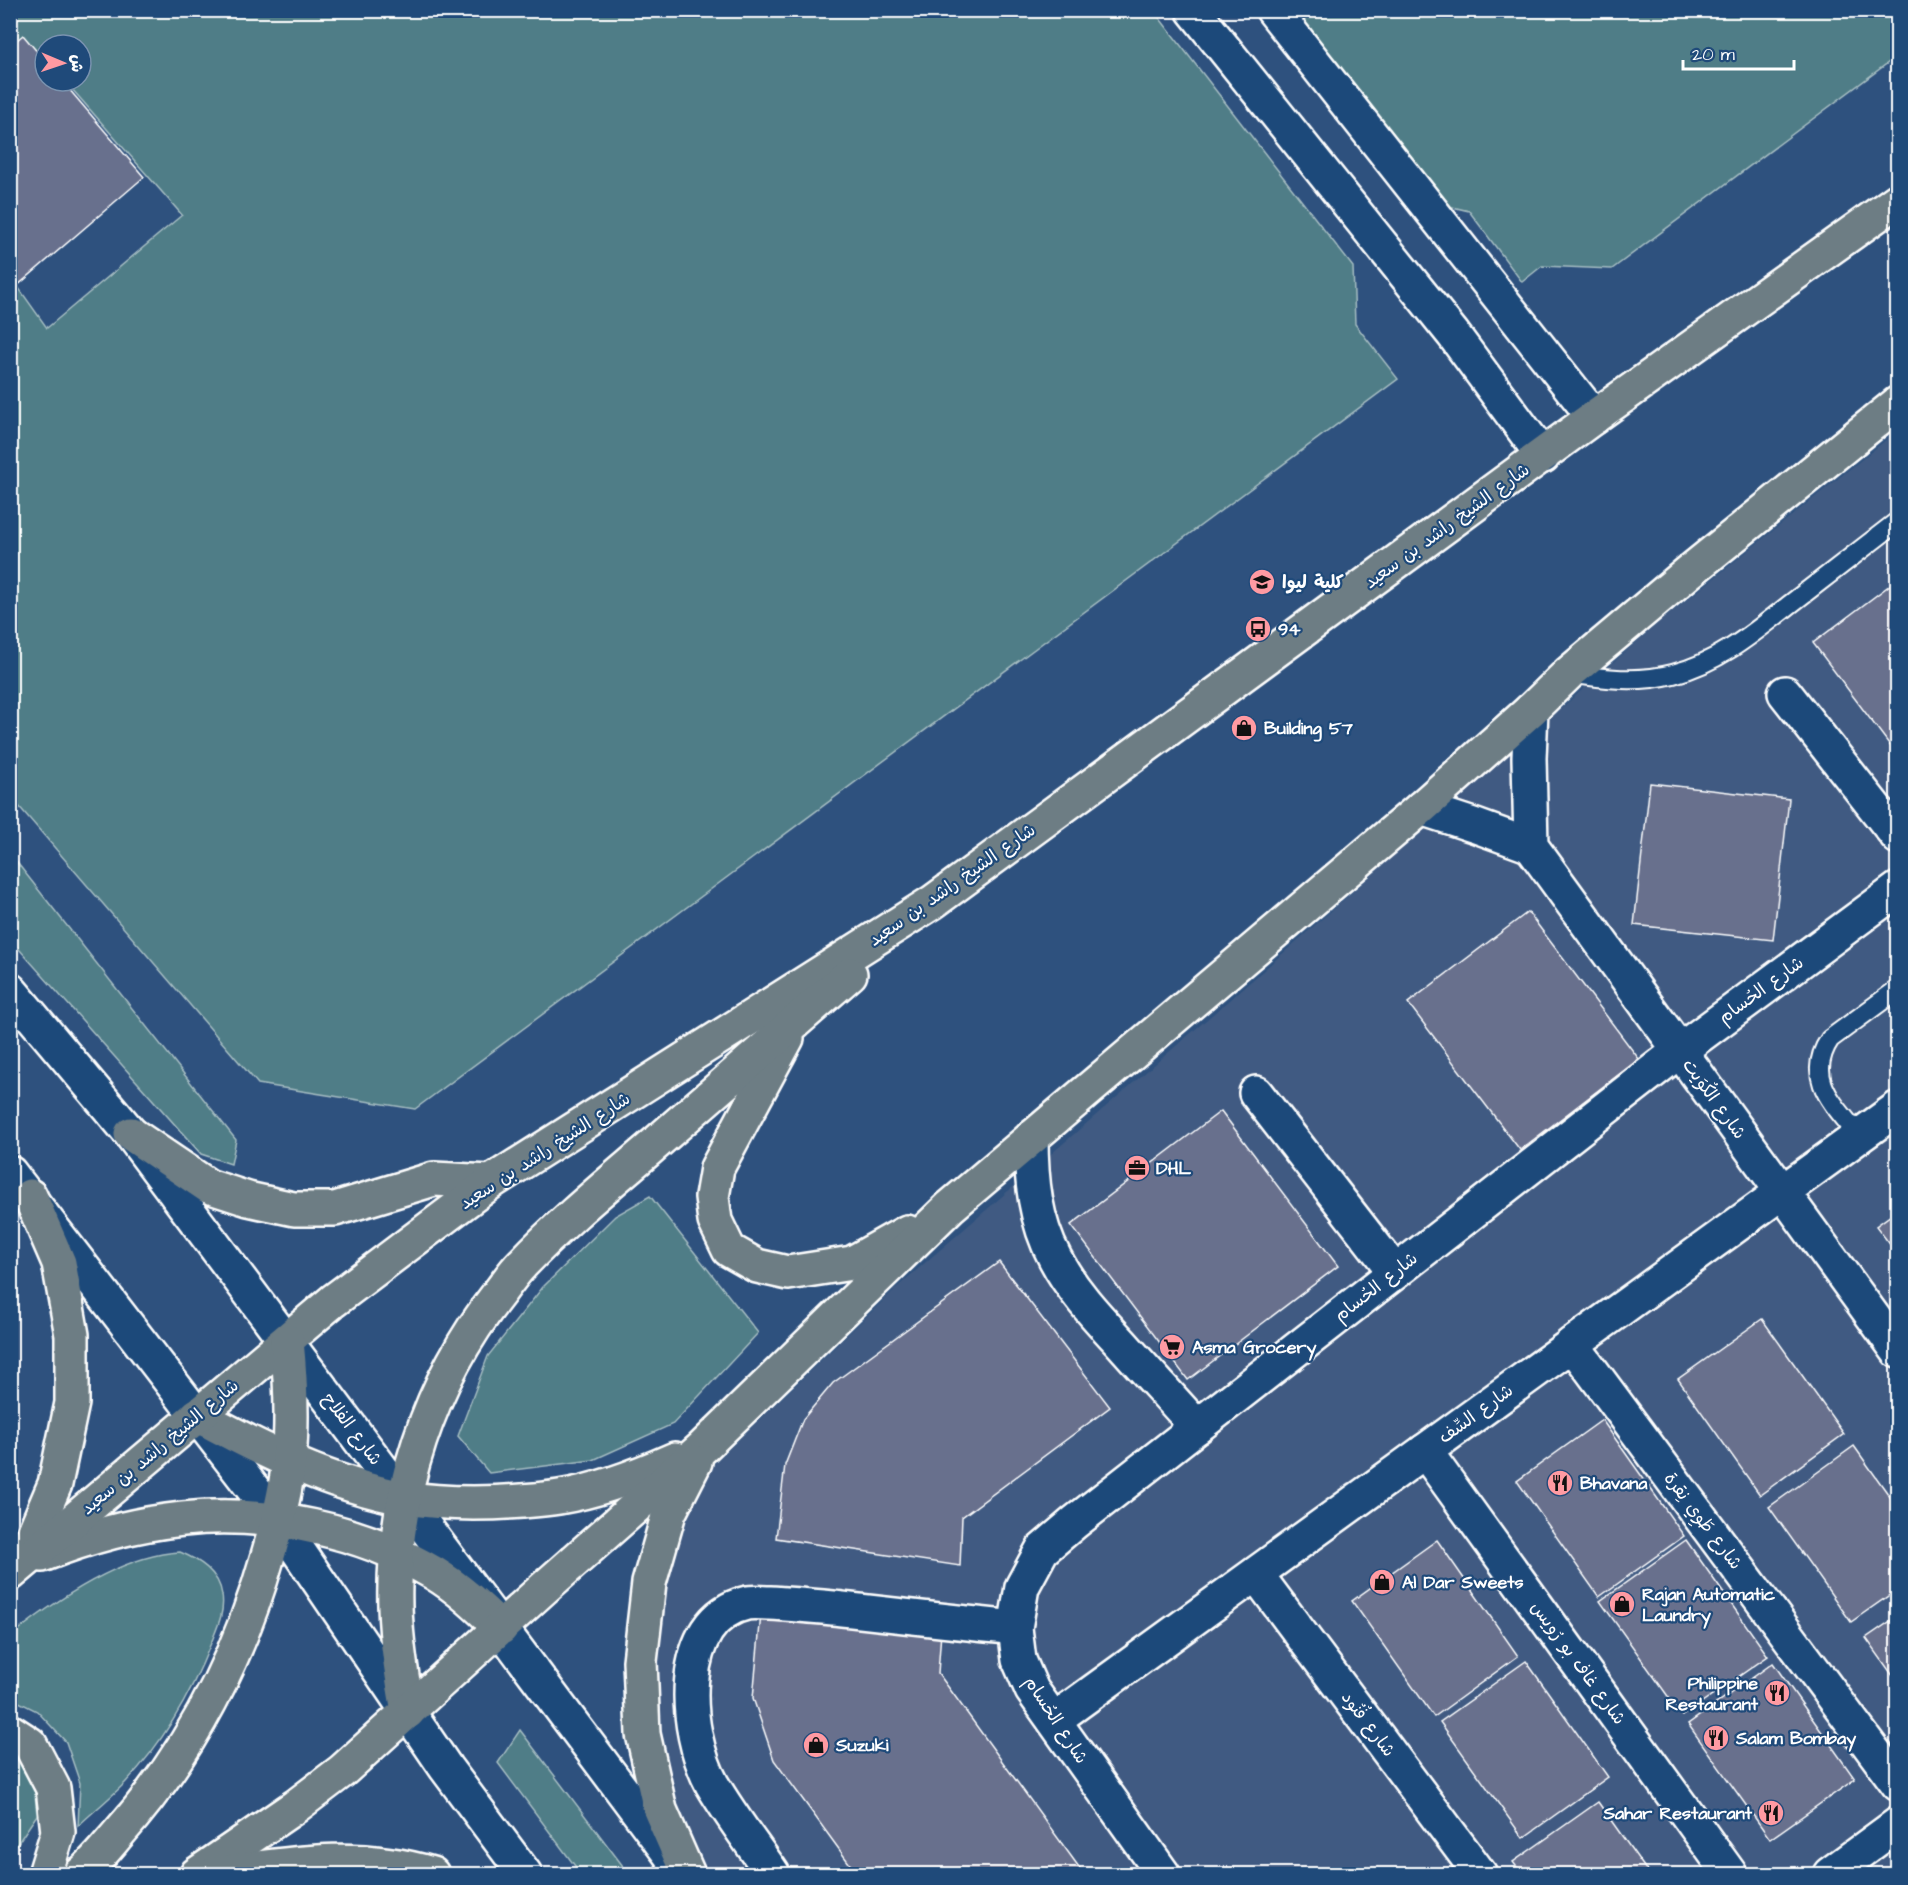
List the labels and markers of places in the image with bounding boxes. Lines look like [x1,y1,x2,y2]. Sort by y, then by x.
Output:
school or university icon: كلية ليوا [1247,567,1277,597]
place label: كلية ليوا [1282,570,1344,595]
bus stop icon: 94 [1243,614,1273,644]
place label: 94 [1278,617,1301,642]
shop icon: Building 57 [1229,713,1259,743]
place label: Building 57 [1264,716,1354,742]
office icon: DHL [1122,1153,1152,1183]
place label: DHL [1156,1156,1192,1181]
supermarket icon: Asma Grocery [1157,1332,1187,1362]
place label: Asma Grocery [1192,1335,1317,1361]
restaurant icon: Bhavana [1545,1468,1575,1498]
place label: Bhavana [1580,1471,1648,1496]
shop icon: Al Dar Sweets [1367,1567,1397,1597]
place label: Al Dar Sweets [1402,1570,1523,1595]
place label: Rajan Automatic Laundry [1642,1582,1776,1629]
shop icon: Rajan Automatic Laundry [1607,1589,1637,1619]
place label: Philippine Restaurant [1665,1671,1759,1717]
restaurant icon: Philippine Restaurant [1762,1678,1792,1708]
restaurant icon: Salam Bombay [1701,1723,1731,1753]
place label: Salam Bombay [1735,1726,1856,1752]
shop icon: Suzuki [801,1730,831,1760]
place label: Suzuki [835,1733,889,1758]
restaurant icon: Sahar Restaurant [1756,1798,1786,1828]
place label: Sahar Restaurant [1603,1801,1753,1826]

